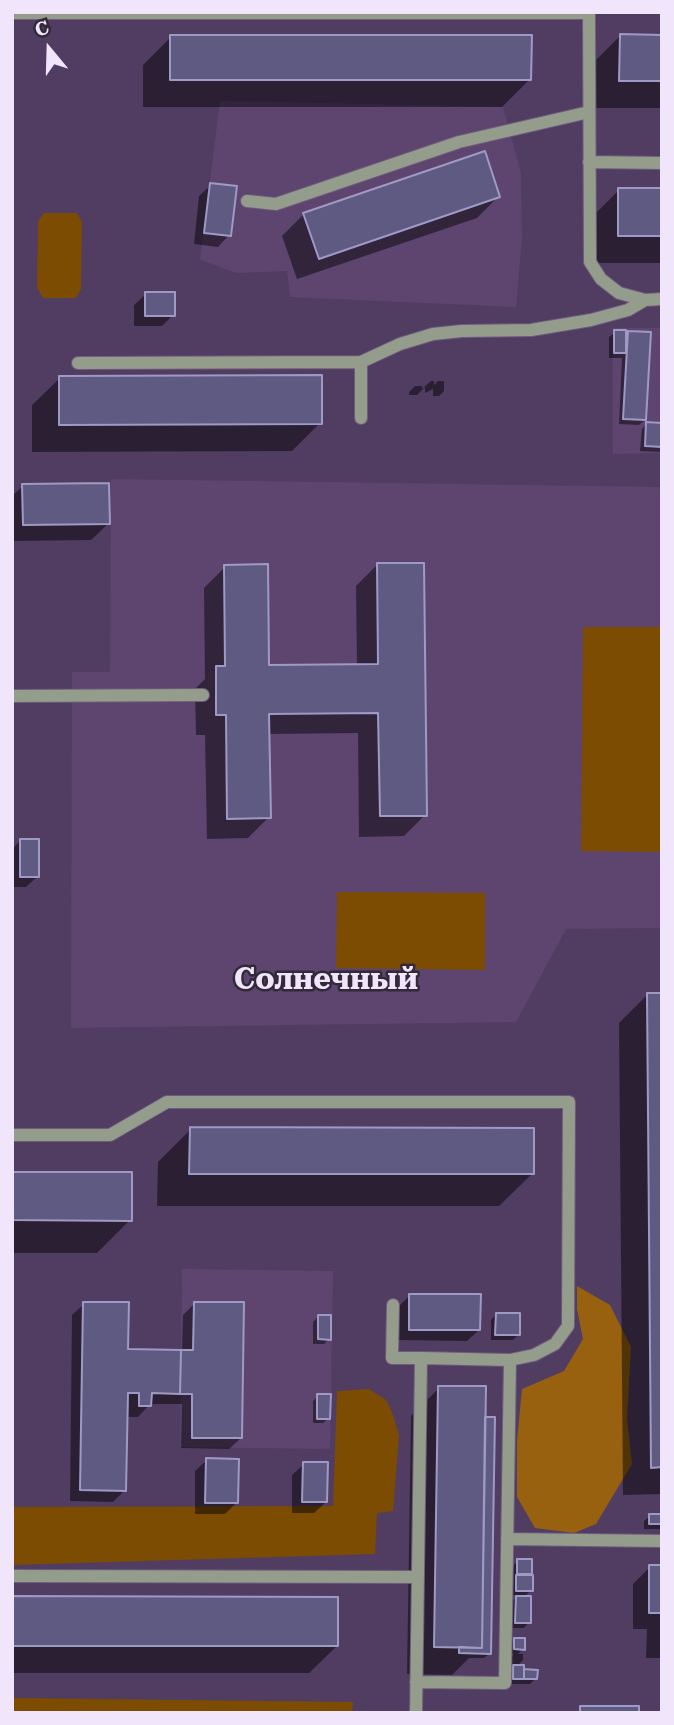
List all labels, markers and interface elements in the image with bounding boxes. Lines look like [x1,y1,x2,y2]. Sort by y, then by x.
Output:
north arrow [14,14,84,84]
text: С [32,16,52,42]
district label: Солнечный [234,962,418,998]

